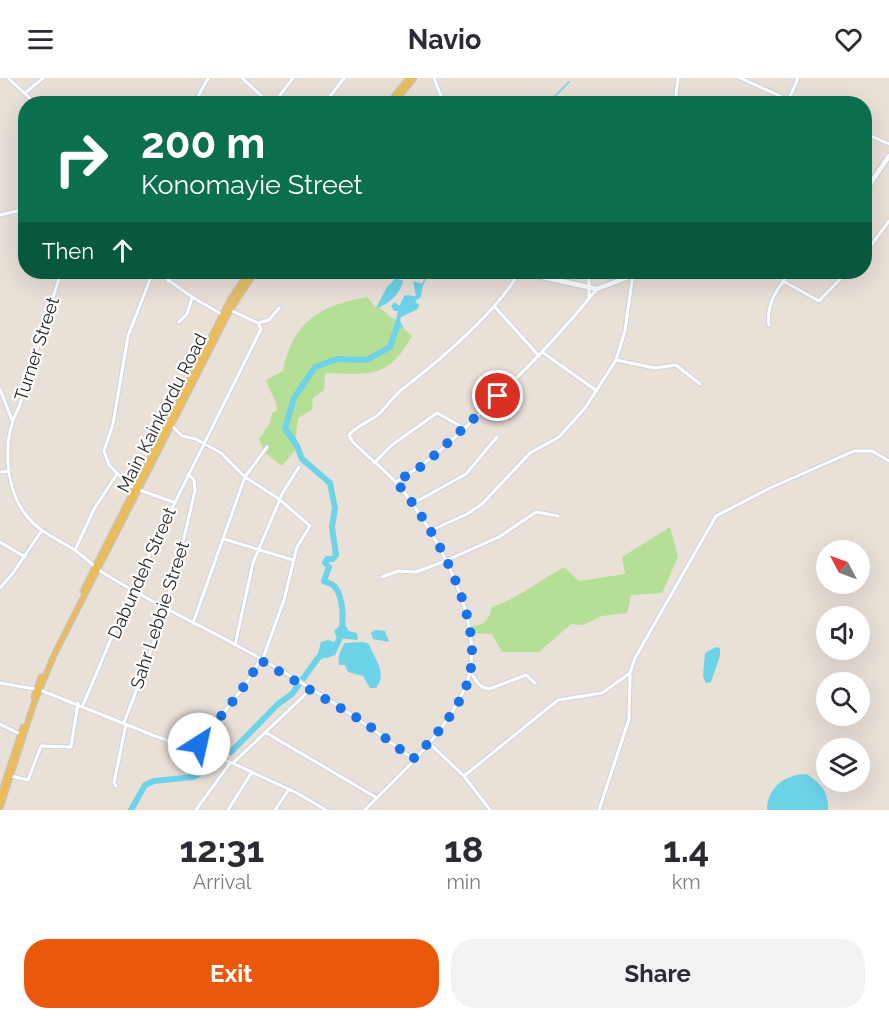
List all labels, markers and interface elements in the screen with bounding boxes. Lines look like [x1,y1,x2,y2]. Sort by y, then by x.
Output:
icon: menu [24,23,57,56]
icon: heart [832,23,865,56]
text: Navio [408,24,481,55]
text: 200 m [141,119,265,168]
icon: right [42,120,120,198]
text: Konomayie Street [141,169,363,200]
icon: ahead [106,234,139,267]
text: Then [42,238,94,264]
street label: Turner Street [10,294,63,403]
street label: Main Kainkordu Road [112,330,211,496]
pin [472,370,523,421]
icon: arrive [481,379,514,412]
street label: Dabundeh Street [103,504,180,642]
street label: Sahr Lebbie Street [126,538,193,691]
north arrow [816,540,870,594]
map controls [816,540,870,792]
button: sound [816,606,870,660]
button: search [816,672,870,726]
position arrow [167,712,231,776]
button: layers [816,738,870,792]
text: 12:31 [180,828,264,870]
text: 18 [444,828,483,870]
text: 1.4 [663,828,709,870]
text: Arrival [193,870,251,894]
text: min [446,870,481,894]
text: km [672,870,701,894]
button: Exit [24,939,439,1008]
button: Share [451,939,865,1008]

